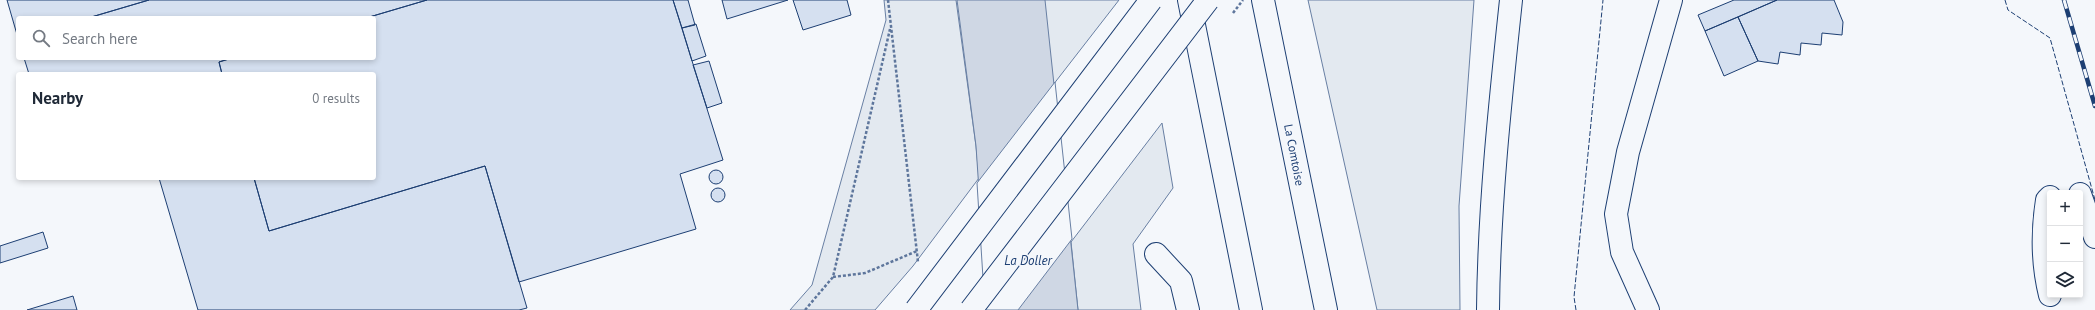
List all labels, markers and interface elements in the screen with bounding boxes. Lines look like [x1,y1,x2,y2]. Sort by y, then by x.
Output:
search box [16,16,376,60]
icon: search [30,27,52,49]
text: Search here [62,29,138,48]
text: Nearby [32,87,83,109]
text: 0 results [312,90,360,107]
street label: La Comtoise [1281,123,1308,187]
map controls [2047,190,2083,298]
button: + [2047,190,2083,226]
button: − [2047,226,2083,262]
water label: La Doller [1004,252,1053,269]
button: layers [2047,262,2083,298]

